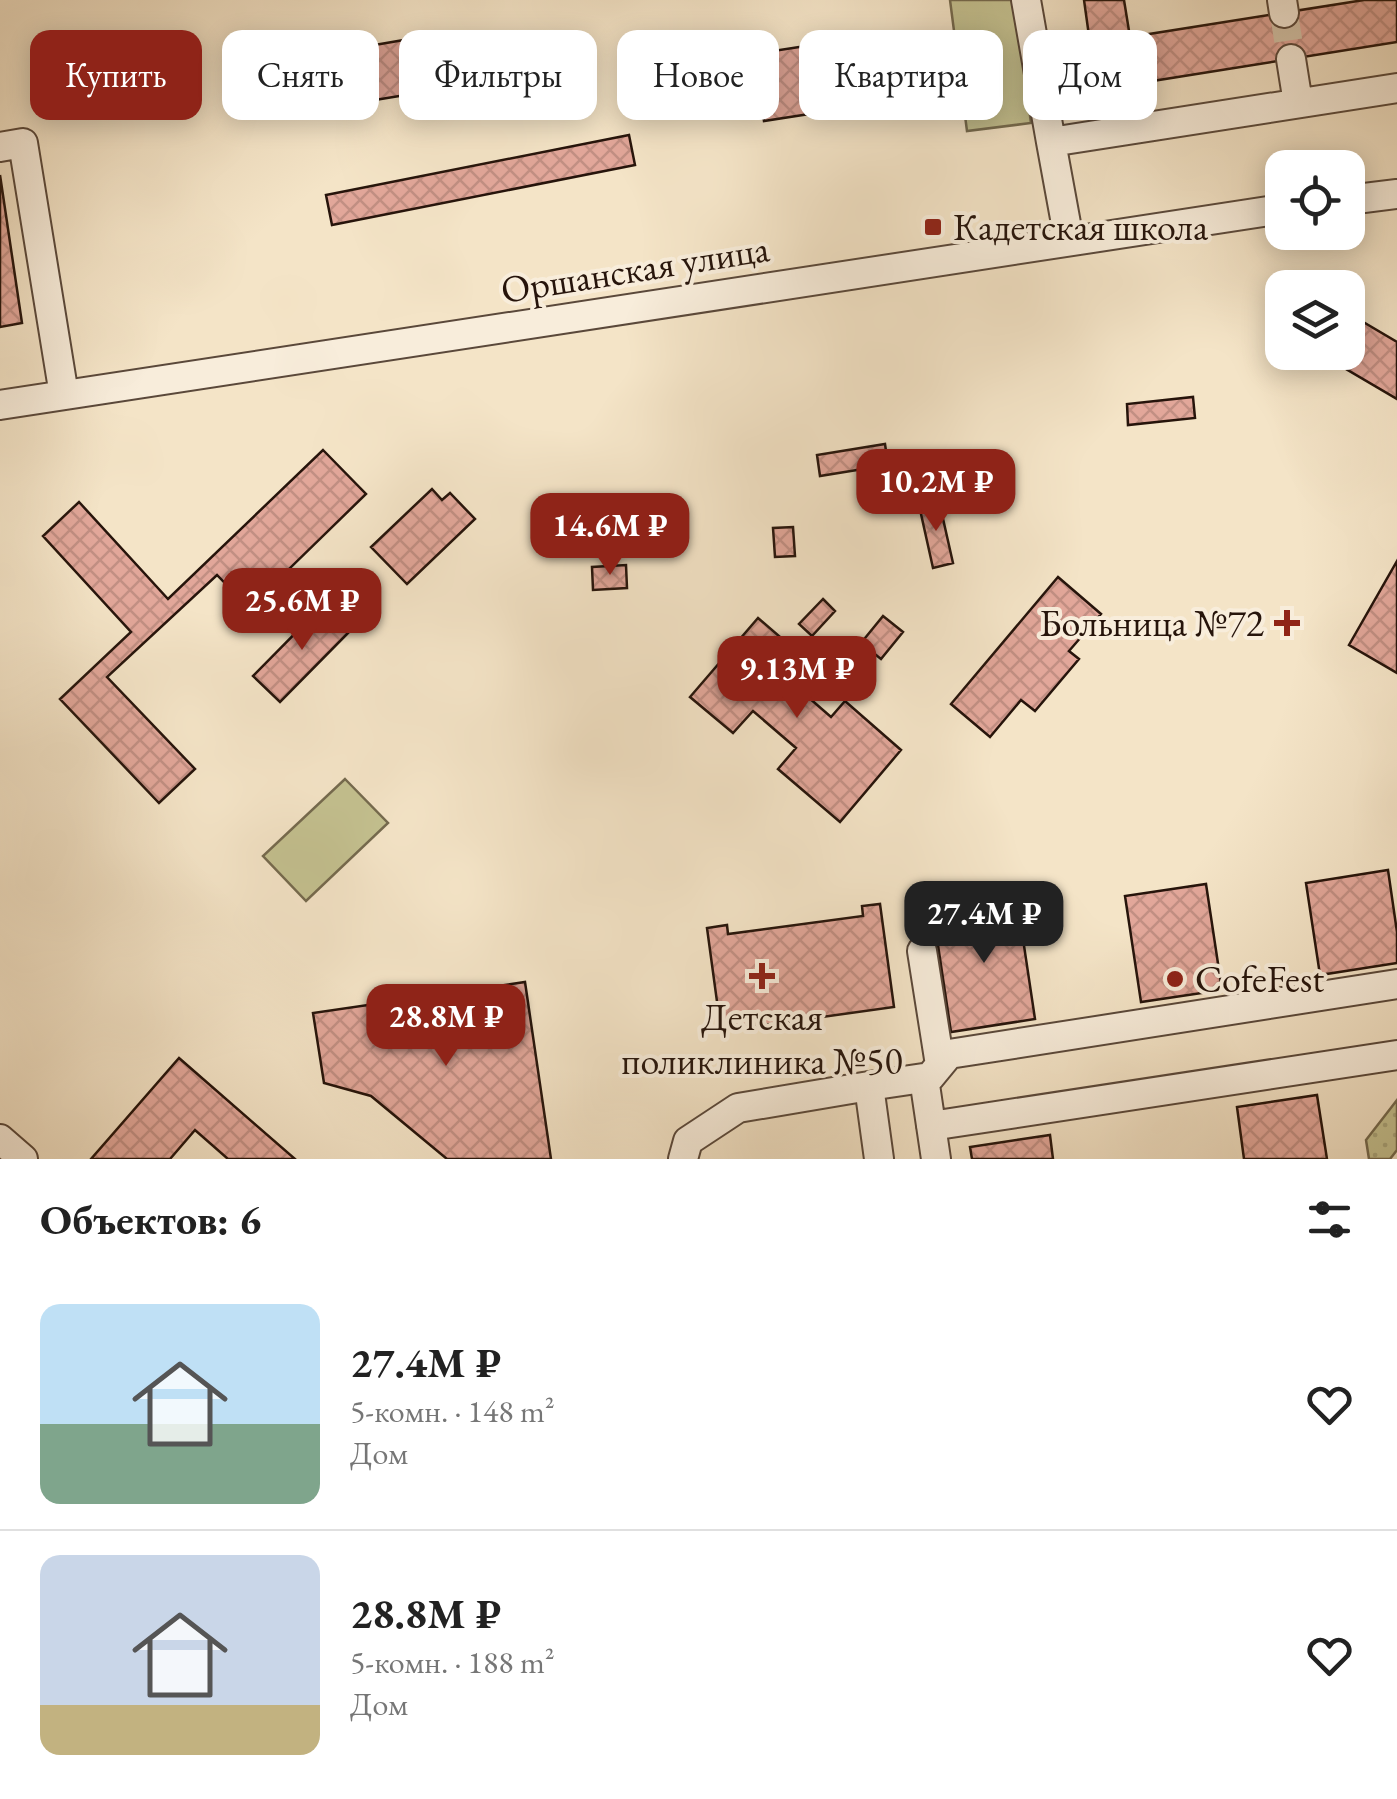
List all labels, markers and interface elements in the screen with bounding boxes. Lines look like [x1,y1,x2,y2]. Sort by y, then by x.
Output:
chip: Купить [30,30,202,120]
chip: Снять [222,30,379,120]
chip: Фильтры [399,30,597,120]
chip: Новое [617,30,779,120]
chip: Квартира [799,30,1003,120]
chip: Дом [1023,30,1157,120]
map controls [1265,150,1365,370]
button: locate [1265,150,1365,250]
place label: Кадетская школа [953,202,1209,251]
marker: Кадетская школа [922,216,944,238]
street label: Оршанская улица [497,223,773,314]
button: layers [1265,270,1365,370]
pin: 10.2M ₽ [844,449,1028,534]
text: 10.2M ₽ [878,460,994,502]
pin: 14.6M ₽ [518,493,702,578]
text: 14.6M ₽ [552,504,668,546]
pin: 25.6M ₽ [210,568,394,653]
text: 25.6M ₽ [244,579,360,621]
place label: Больница №72 [1039,598,1264,647]
marker: Больница №72 [1274,610,1300,636]
pin: 9.13M ₽ [705,636,889,721]
text: 9.13M ₽ [739,647,855,689]
pin: 27.4M ₽ [892,881,1076,966]
text: 27.4M ₽ [926,892,1042,934]
place label: CofeFest [1195,954,1324,1003]
marker: Детская поликлиника №50 [749,963,775,989]
marker: CofeFest [1164,968,1186,990]
pin: 28.8M ₽ [354,984,538,1069]
place label: Детская поликлиника №50 [621,992,903,1085]
text: 28.8M ₽ [388,995,504,1037]
text: Объектов: 6 [40,1192,261,1247]
icon: filters [1302,1192,1357,1247]
text: 27.4M ₽ [350,1335,501,1390]
icon: home [120,1344,240,1464]
icon: heart [1302,1377,1357,1432]
text: 5-комн. · 148 m² [350,1390,555,1432]
text: Дом [350,1432,408,1474]
text: 28.8M ₽ [350,1586,501,1641]
icon: home [120,1595,240,1715]
icon: heart [1302,1628,1357,1683]
text: 5-комн. · 188 m² [350,1641,555,1683]
text: Дом [350,1683,408,1725]

